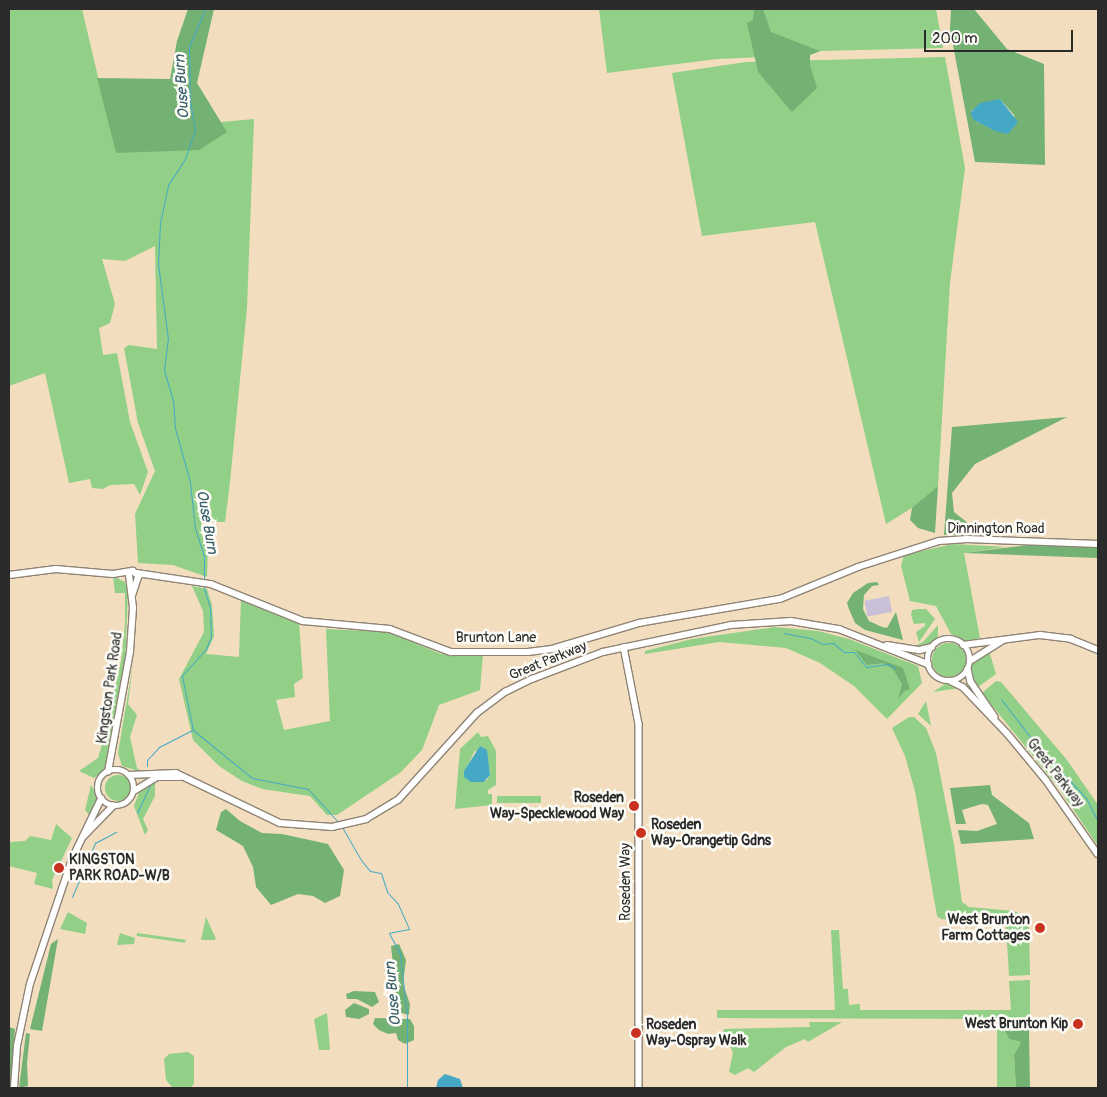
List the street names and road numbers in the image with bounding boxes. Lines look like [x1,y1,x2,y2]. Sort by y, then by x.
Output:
street label: Dinnington Road [947,521,1045,537]
street label: Brunton Lane [456,630,536,646]
street label: Kingston Park Road [94,631,126,745]
street label: Great Parkway [507,638,589,684]
street label: Great Parkway [1023,735,1087,811]
street label: Roseden Way [618,843,634,921]

